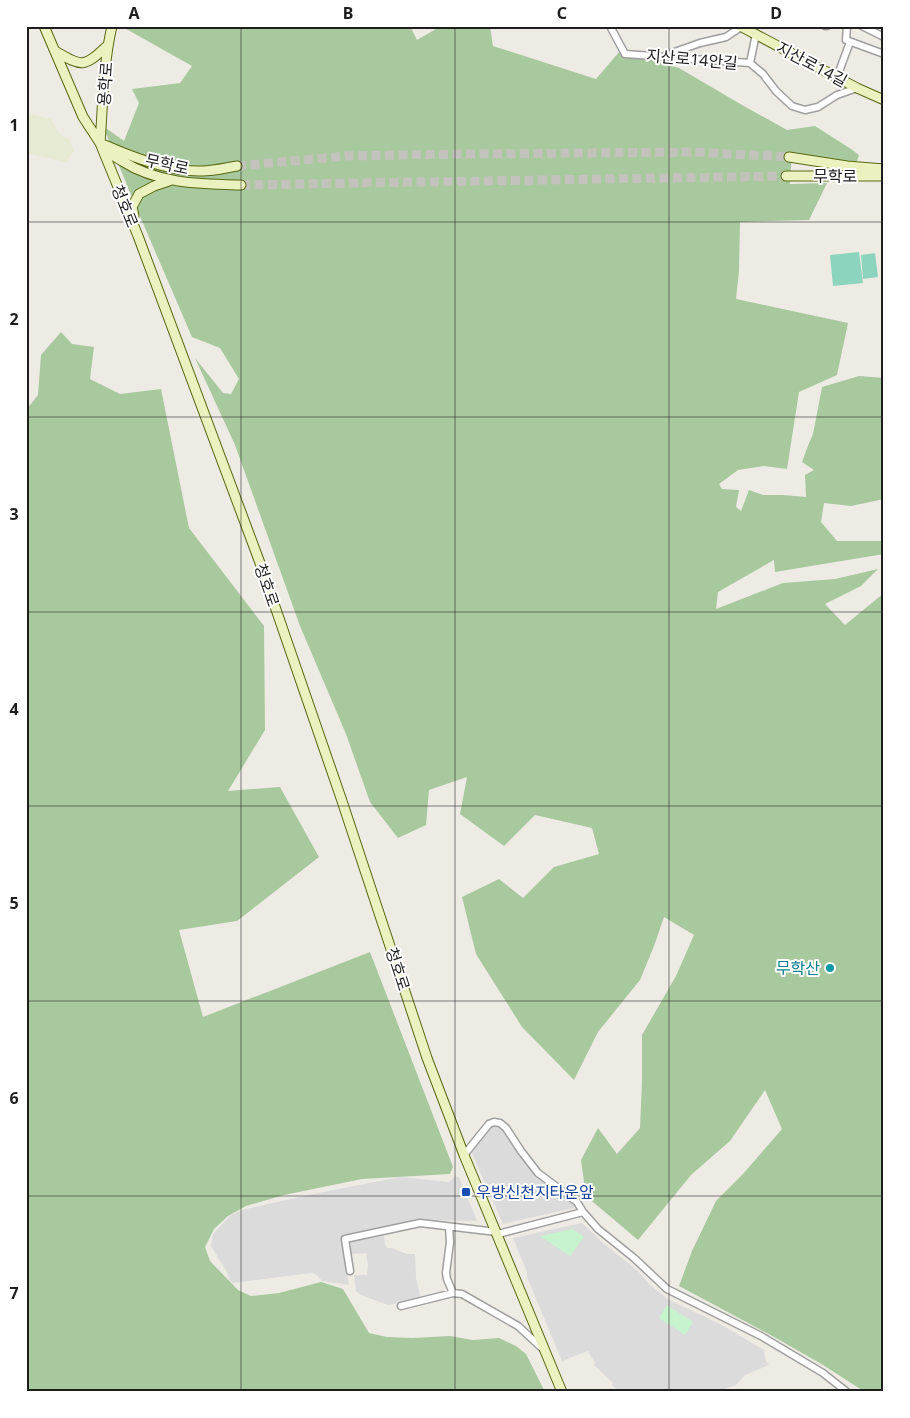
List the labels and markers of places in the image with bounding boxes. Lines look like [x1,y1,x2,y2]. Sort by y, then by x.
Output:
place label: 무학산 [776,957,820,979]
marker: 무학산 [824,962,836,974]
place label: 우방신천지타운앞 [476,1181,594,1203]
marker: 우방신천지타운앞 [460,1186,472,1198]

